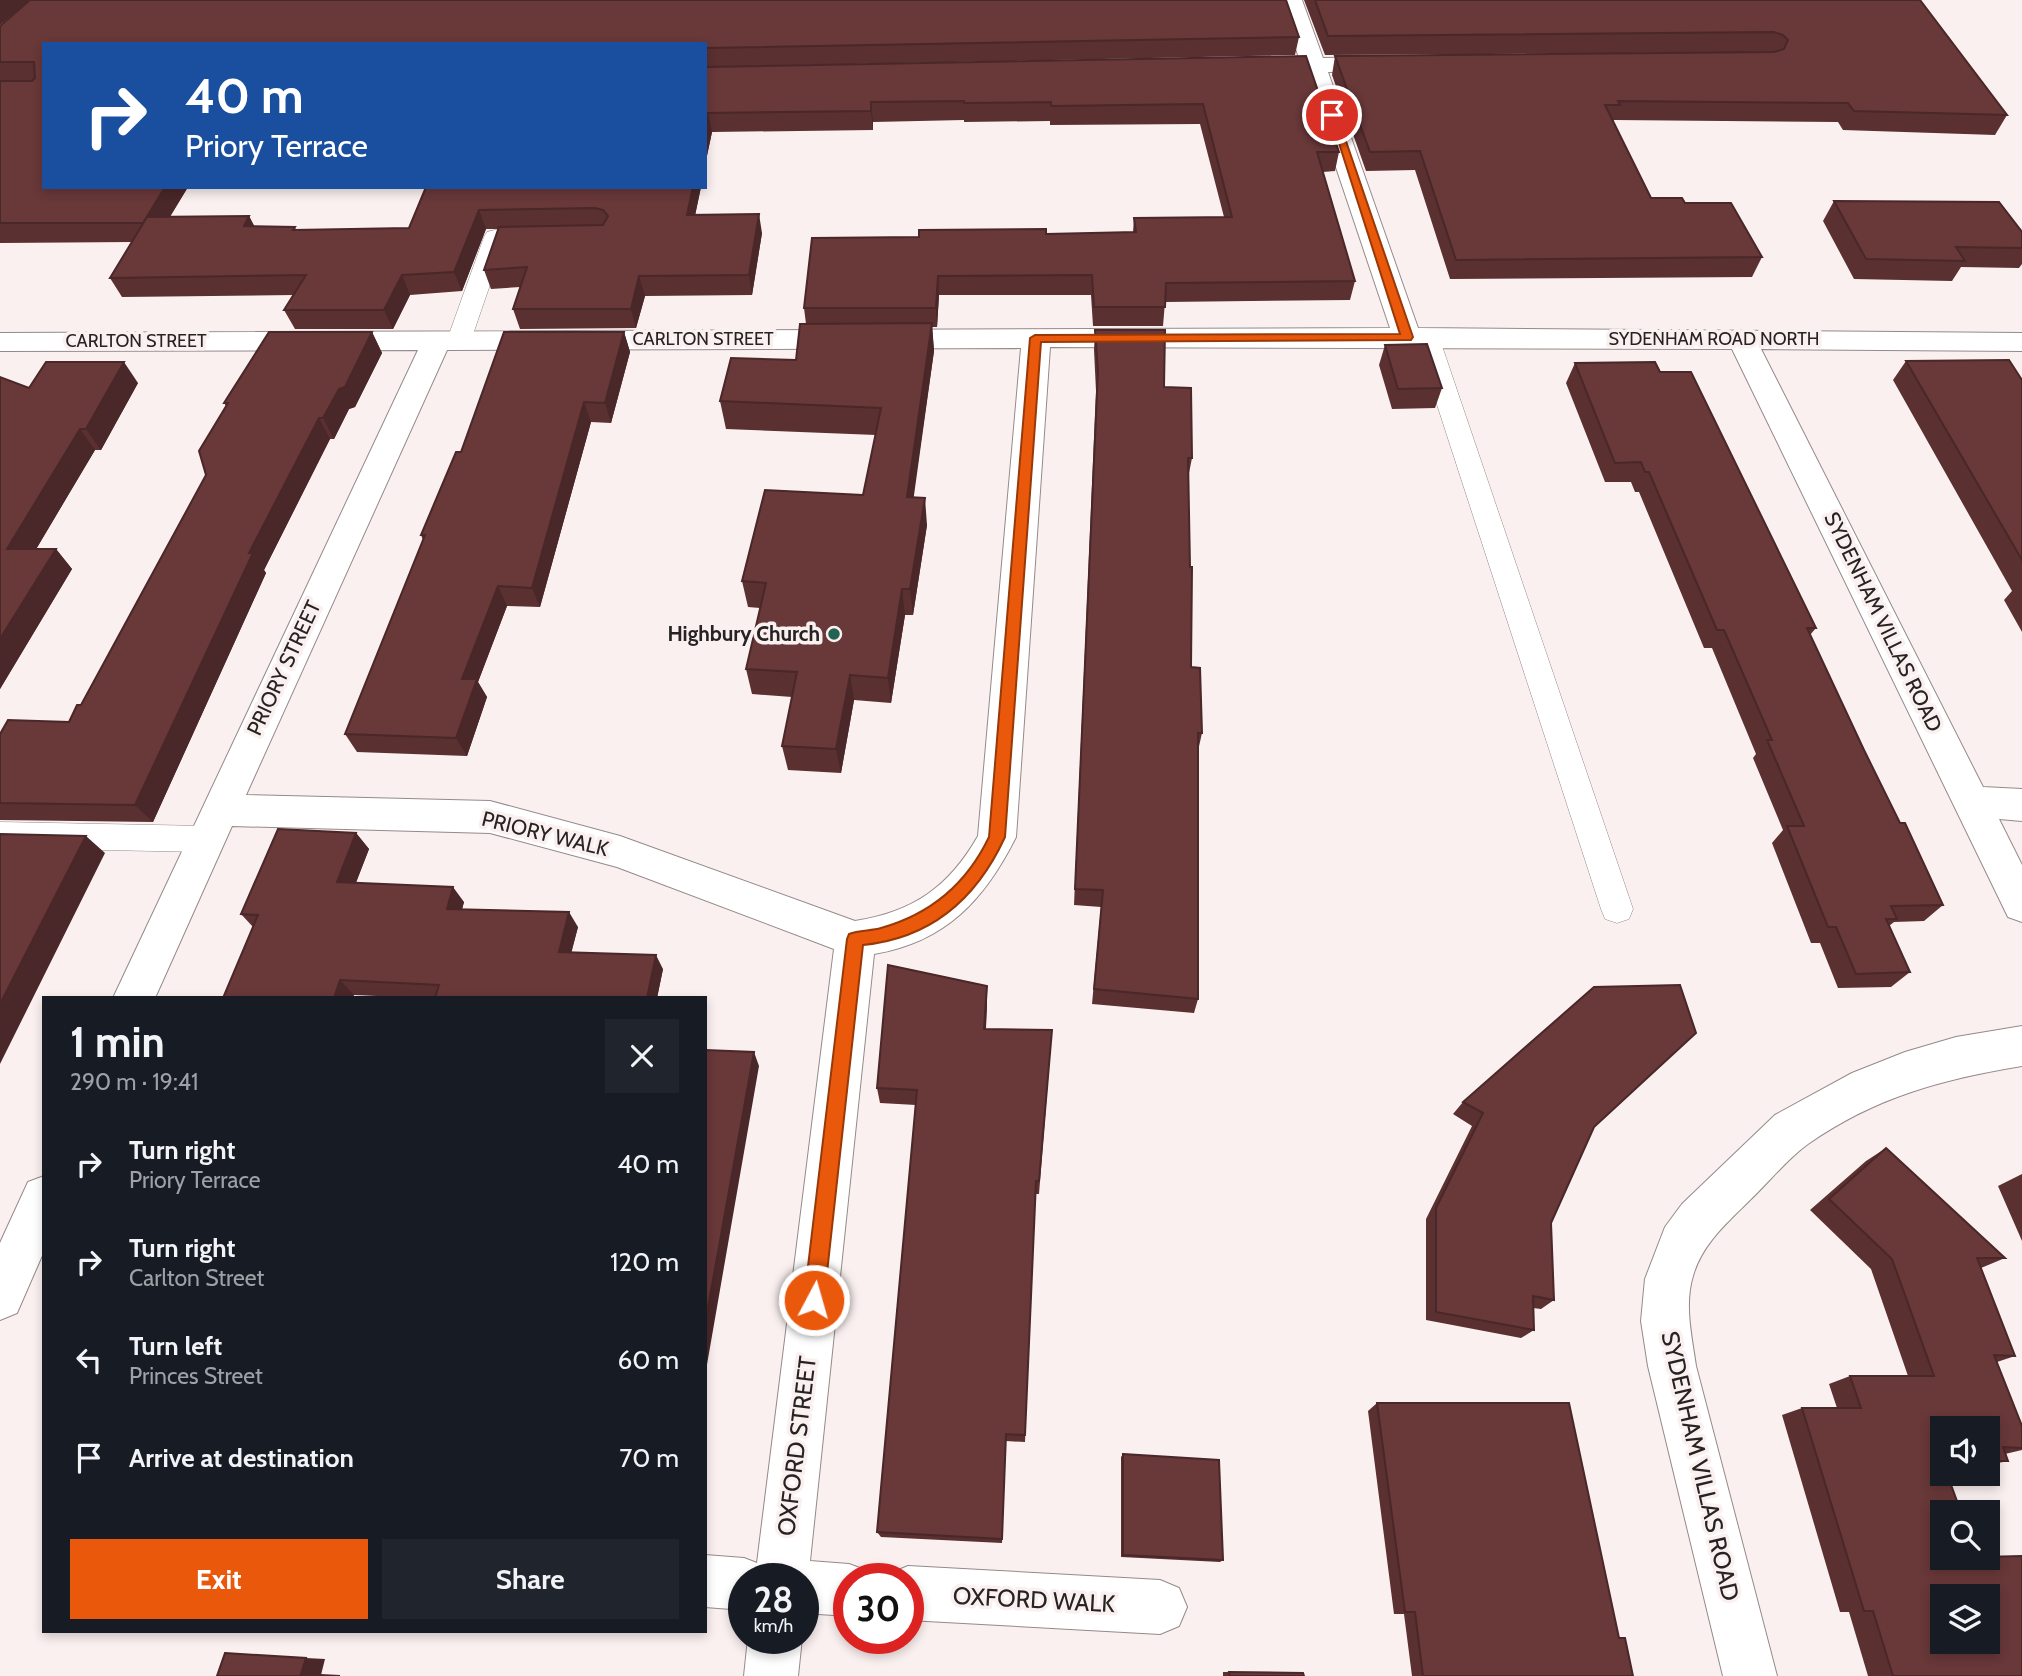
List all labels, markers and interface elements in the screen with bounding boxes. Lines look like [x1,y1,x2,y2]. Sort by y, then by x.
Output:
text: 40 m [185,66,304,125]
icon: right [70,70,161,161]
pin [1302,85,1362,145]
icon: arrive [1313,96,1351,134]
text: Priory Terrace [185,126,368,165]
street label: CARLTON STREET [632,328,774,350]
street label: SYDENHAM ROAD NORTH [1608,328,1820,350]
street label: CARLTON STREET [65,330,207,352]
street label: SYDENHAM VILLAS ROAD [1819,508,1948,736]
street label: PRIORY STREET [241,596,326,739]
place label: Highbury Church [667,621,820,646]
marker: Highbury Church [826,626,842,642]
street label: PRIORY WALK [479,806,611,861]
text: 1 min [70,1016,165,1068]
button: close [605,1019,679,1093]
text: 290 m · 19:41 [70,1068,198,1096]
text: Turn right [129,1134,235,1166]
icon: right [70,1145,108,1183]
text: 40 m [617,1148,679,1180]
text: Priory Terrace [129,1166,261,1194]
text: Turn right [129,1232,235,1264]
icon: right [70,1243,108,1281]
text: 120 m [610,1246,679,1278]
position arrow [777,1263,851,1337]
text: Carlton Street [129,1264,264,1292]
street label: SYDENHAM VILLAS ROAD [1655,1328,1746,1604]
text: Turn left [129,1330,222,1362]
icon: left [70,1341,108,1379]
text: 60 m [617,1344,679,1376]
street label: OXFORD STREET [771,1354,822,1537]
text: Princes Street [129,1362,263,1390]
map controls [1930,1416,2000,1654]
button: sound [1930,1416,2000,1486]
icon: arrive [70,1439,108,1477]
text: Arrive at destination [129,1442,354,1474]
text: 70 m [619,1442,679,1474]
button: search [1930,1500,2000,1570]
button: Exit [70,1539,368,1619]
button: Share [382,1539,679,1619]
speed limit sign: 30 [833,1563,924,1654]
text: 28 [754,1578,793,1621]
street label: OXFORD WALK [952,1581,1116,1618]
button: layers [1930,1584,2000,1654]
text: km/h [754,1615,793,1637]

